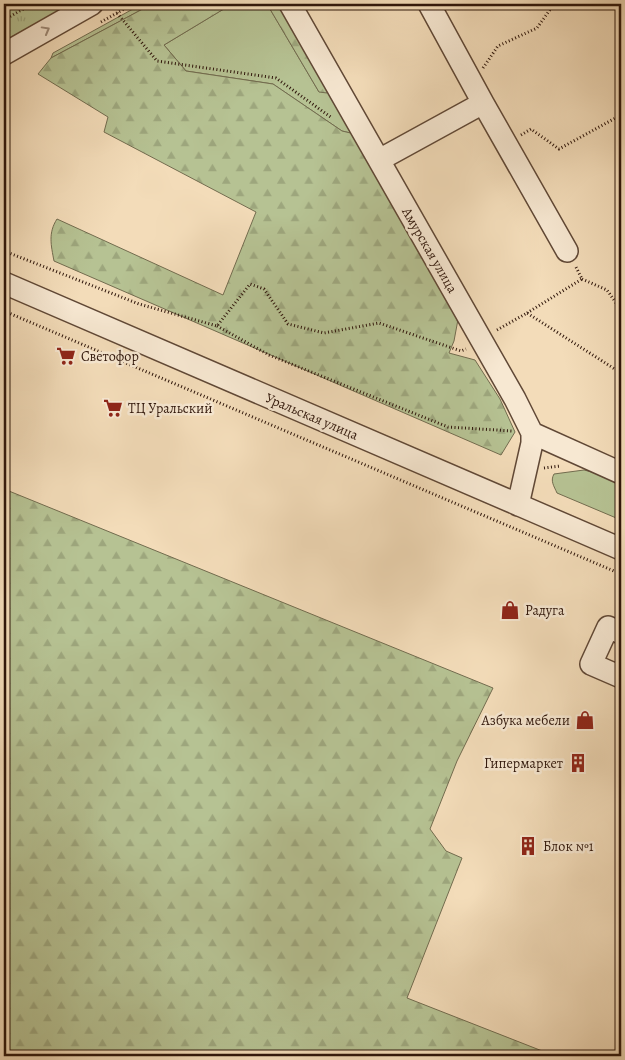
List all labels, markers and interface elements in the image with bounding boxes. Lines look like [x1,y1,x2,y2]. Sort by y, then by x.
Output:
one-way arrow [41,26,50,36]
street label: Амурская улица [397,203,462,297]
supermarket icon: Светофор [55,345,77,367]
place label: Светофор [81,347,139,366]
street label: Уральская улица [262,388,362,445]
supermarket icon: ТЦ Уральский [102,397,124,419]
place label: ТЦ Уральский [128,399,213,418]
shop icon: Радуга [499,599,521,621]
place label: Радуга [525,601,565,620]
shop icon: Азбука мебели [574,709,596,731]
place label: Азбука мебели [480,711,570,730]
building icon: Гипермаркет [567,752,589,774]
place label: Гипермаркет [484,754,563,773]
building icon: Блок №1 [517,835,539,857]
place label: Блок №1 [543,837,594,856]

